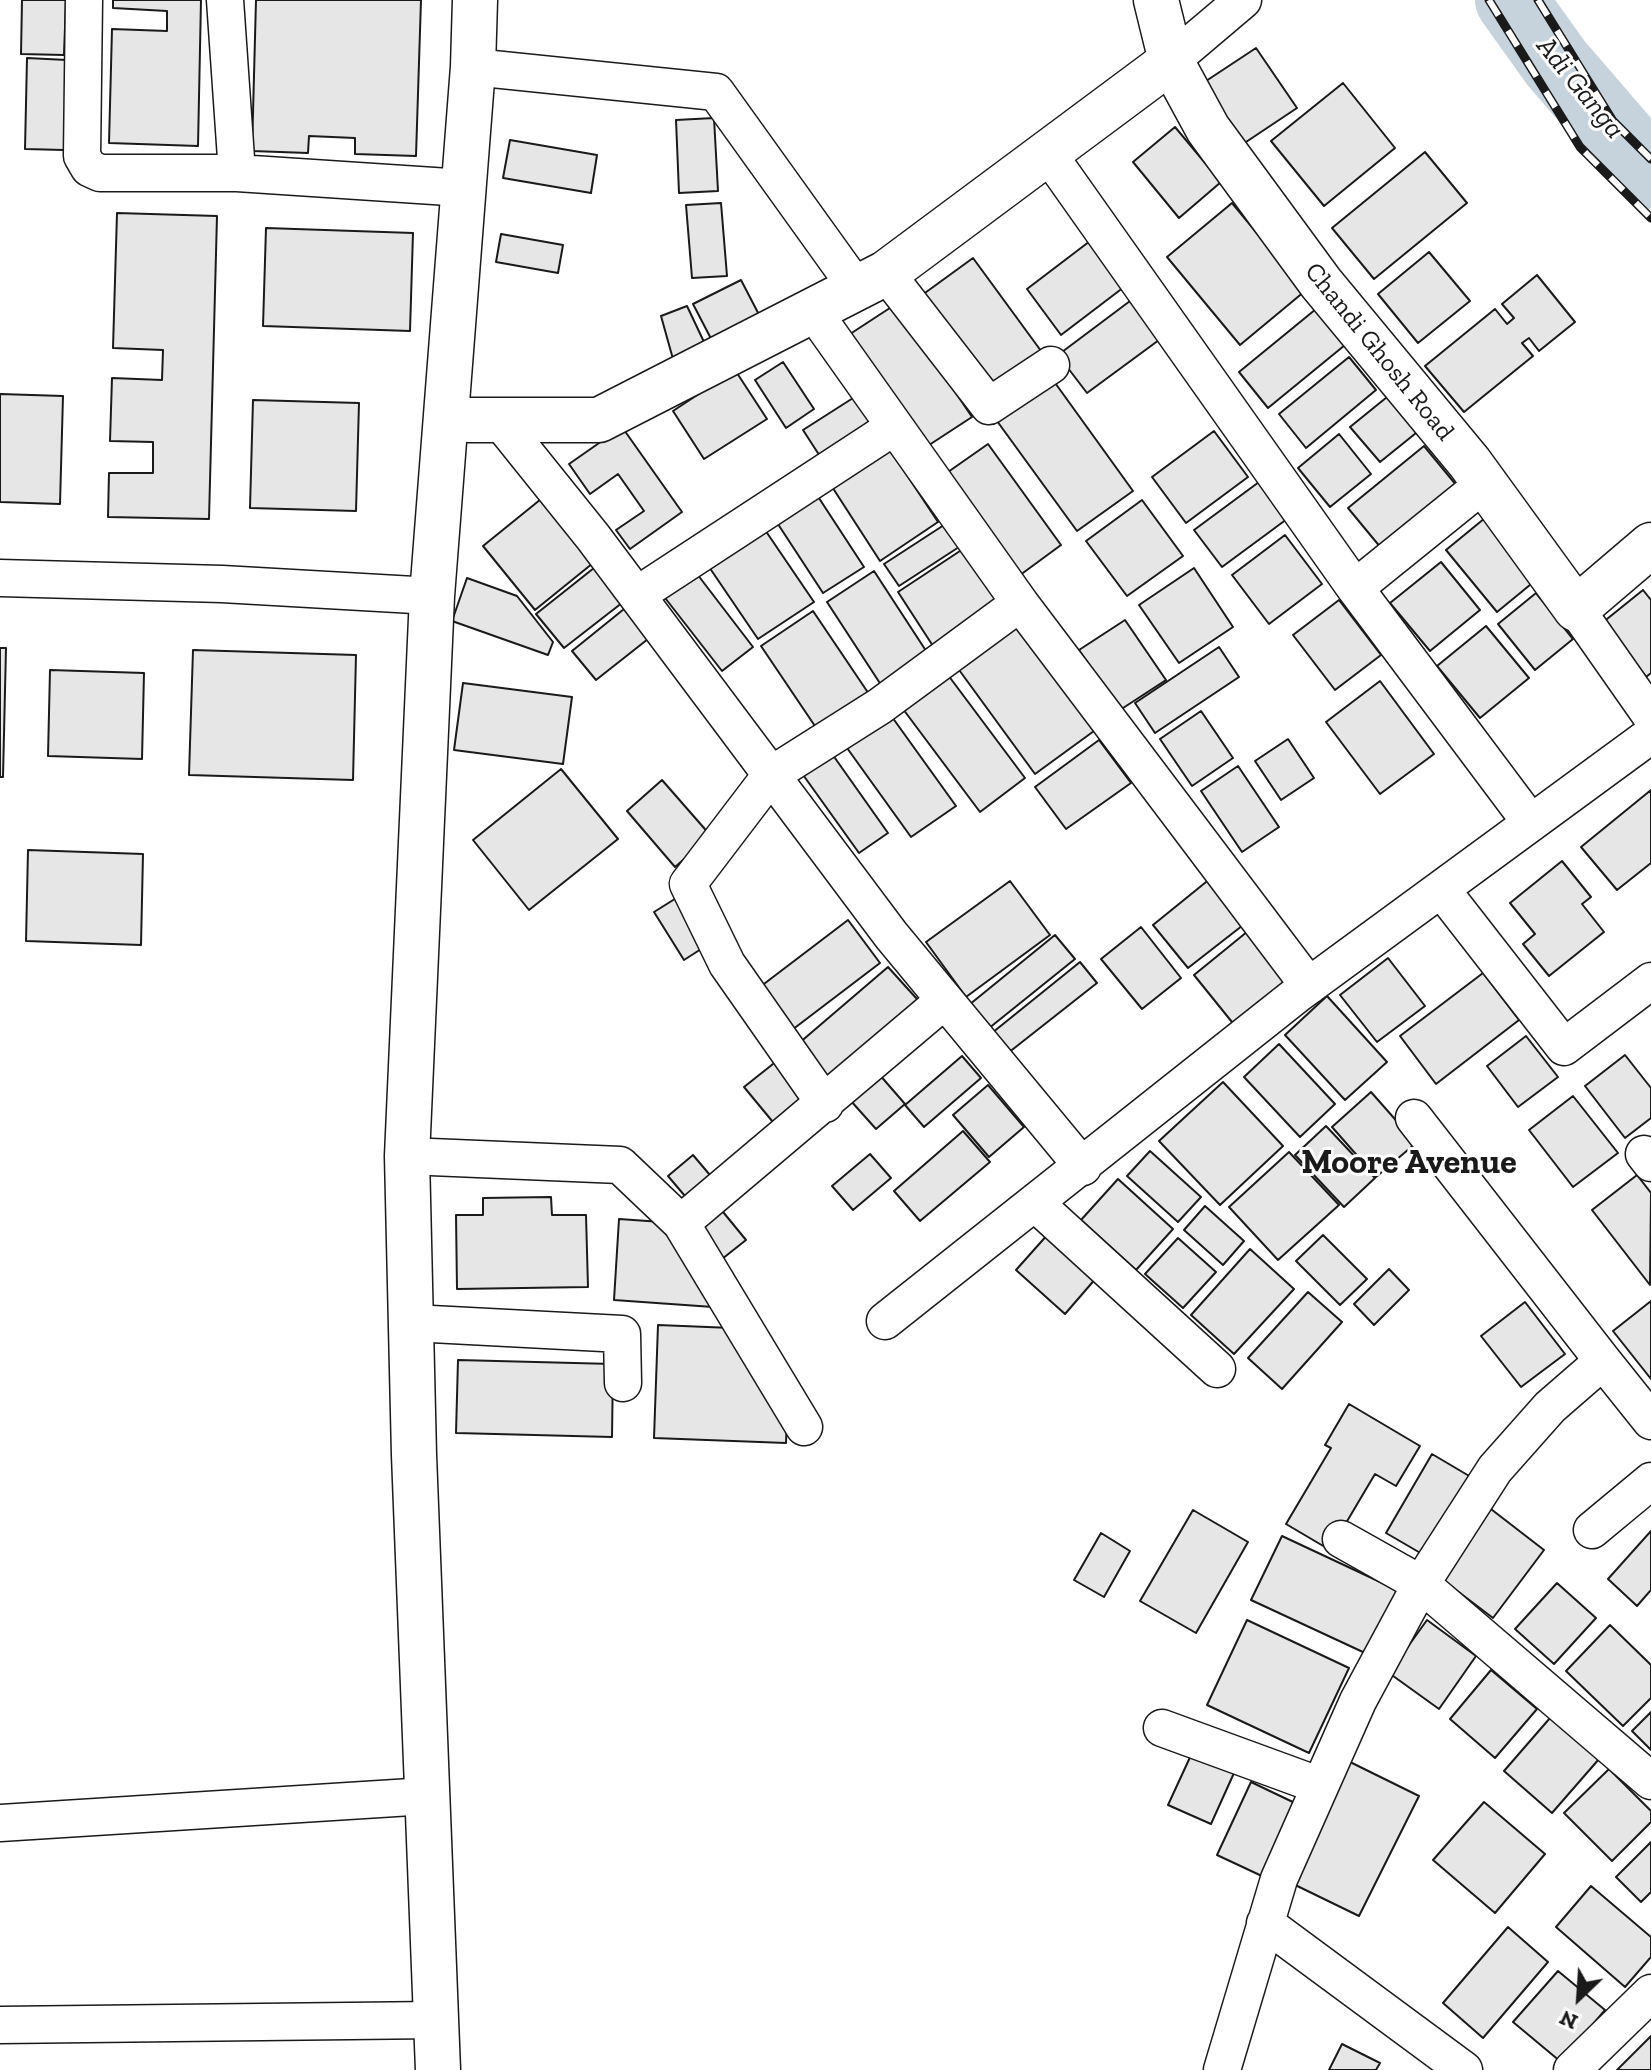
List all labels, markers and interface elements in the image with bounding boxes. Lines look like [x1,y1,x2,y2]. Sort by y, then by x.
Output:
water label: Adi Ganga [1529,30,1631,146]
street label: Chandi Ghosh Road [1298,257,1460,447]
district label: Moore Avenue [1301,1143,1517,1183]
north arrow [1539,1958,1619,2038]
text: N [1555,2004,1582,2036]

